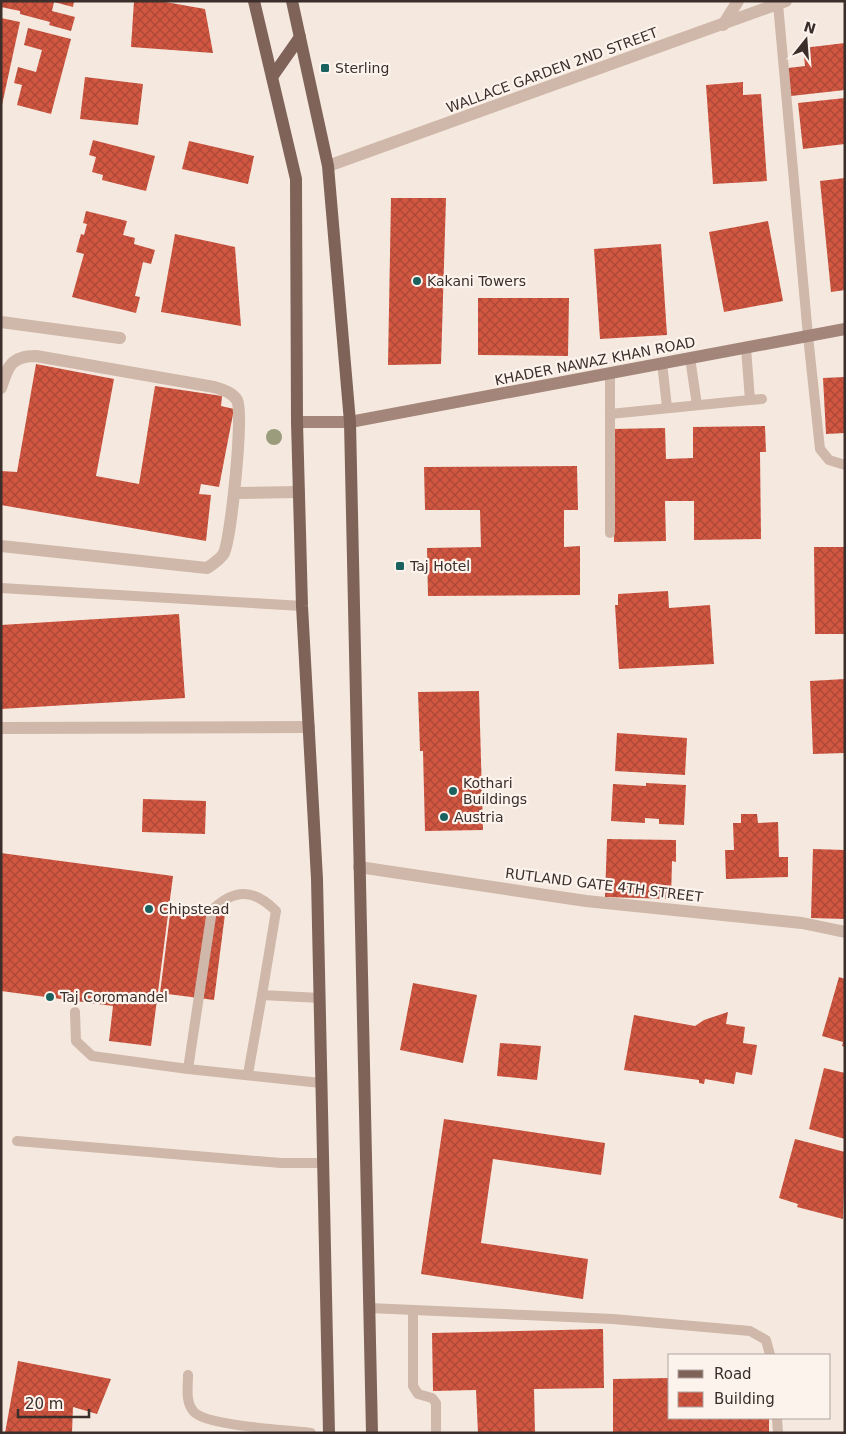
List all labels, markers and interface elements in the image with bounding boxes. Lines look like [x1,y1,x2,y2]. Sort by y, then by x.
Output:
north arrow [781,15,831,65]
text: N [802,18,818,37]
street label: WALLACE GARDEN 2ND STREET [444,24,660,116]
place label: Sterling [335,60,389,76]
marker: Sterling [319,62,331,74]
place label: Kakani Towers [427,273,526,289]
marker: Kakani Towers [411,275,423,287]
street label: KHADER NAWAZ KHAN ROAD [493,334,697,388]
place label: Taj Hotel [409,558,470,574]
marker: Taj Hotel [394,560,406,572]
place label: Kothari Buildings [463,775,527,807]
marker: Kothari Buildings [447,785,459,797]
place label: Austria [454,809,503,825]
marker: Austria [438,811,450,823]
street label: RUTLAND GATE 4TH STREET [504,865,704,905]
place label: Chipstead [159,901,229,917]
marker: Chipstead [143,903,155,915]
place label: Taj Coromandel [59,989,168,1005]
marker: Taj Coromandel [44,991,56,1003]
legend [668,1354,831,1419]
text: Road [714,1365,752,1383]
scale bar [18,1386,89,1418]
text: Building [714,1390,775,1408]
text: 20 m [25,1395,63,1413]

